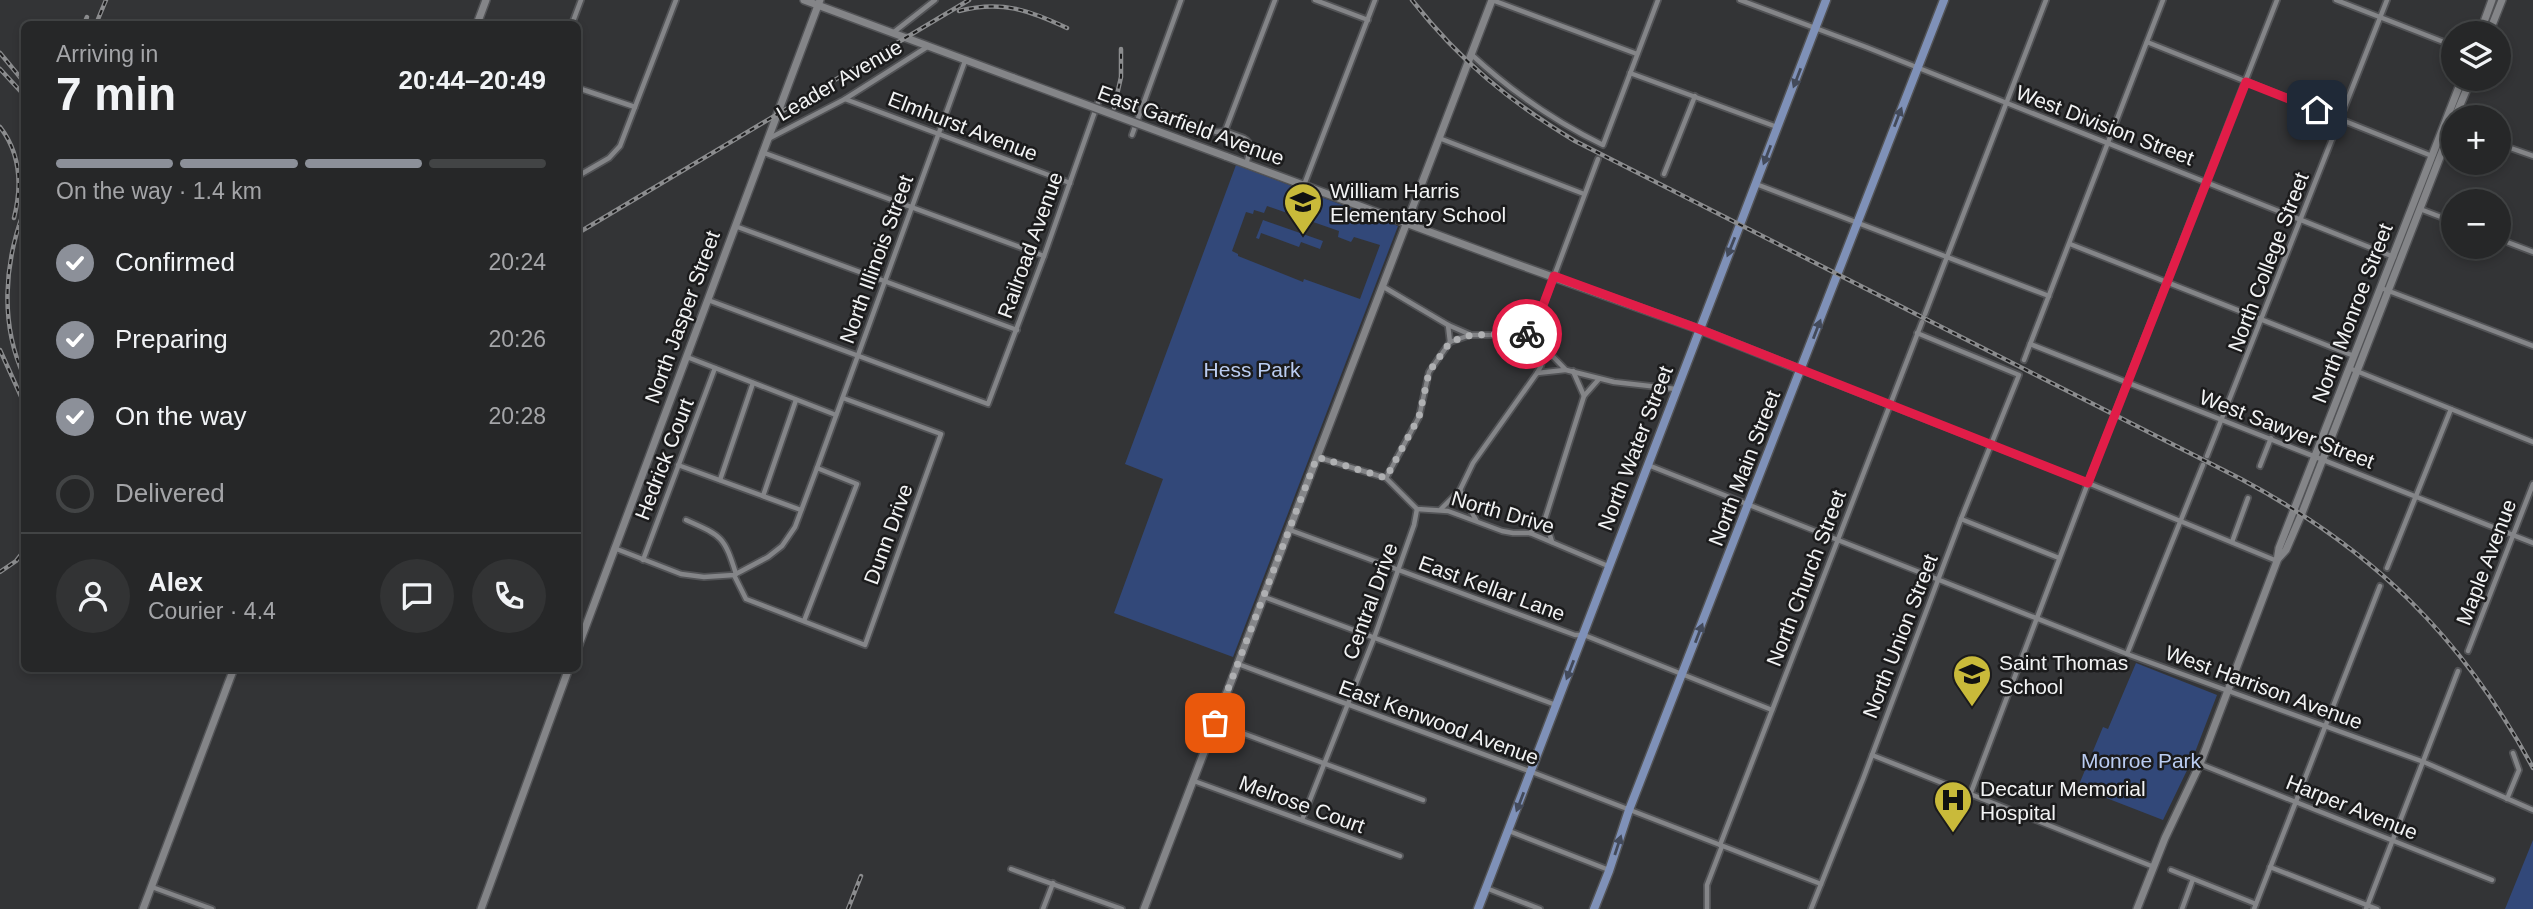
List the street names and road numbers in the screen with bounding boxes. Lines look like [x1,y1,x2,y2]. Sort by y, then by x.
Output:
street label: Leader Avenue [772,35,906,125]
street label: West Division Street [2013,80,2197,170]
street label: East Garfield Avenue [1095,81,1287,169]
street label: Elmhurst Avenue [885,87,1041,165]
street label: Railroad Avenue [993,169,1067,321]
street label: North College Street [2223,169,2313,355]
street label: North Illinois Street [835,172,917,346]
street label: North Monroe Street [2307,220,2397,406]
street label: North Jasper Street [640,227,724,406]
street label: North Water Street [1593,362,1677,533]
street label: West Sawyer Street [2196,385,2378,473]
street label: North Main Street [1704,387,1784,549]
street label: Hedrick Court [630,395,698,523]
street label: Dunn Drive [859,481,917,587]
street label: North Drive [1449,486,1557,538]
street label: North Church Street [1762,487,1850,669]
street label: Maple Avenue [2451,496,2521,628]
street label: Central Drive [1338,539,1402,663]
street label: East Kellar Lane [1416,551,1568,625]
street label: North Union Street [1858,551,1942,721]
street label: West Harrison Avenue [2162,641,2366,733]
street label: East Kenwood Avenue [1336,675,1542,769]
street label: Harper Avenue [2283,770,2421,844]
street label: Melrose Court [1236,771,1368,837]

